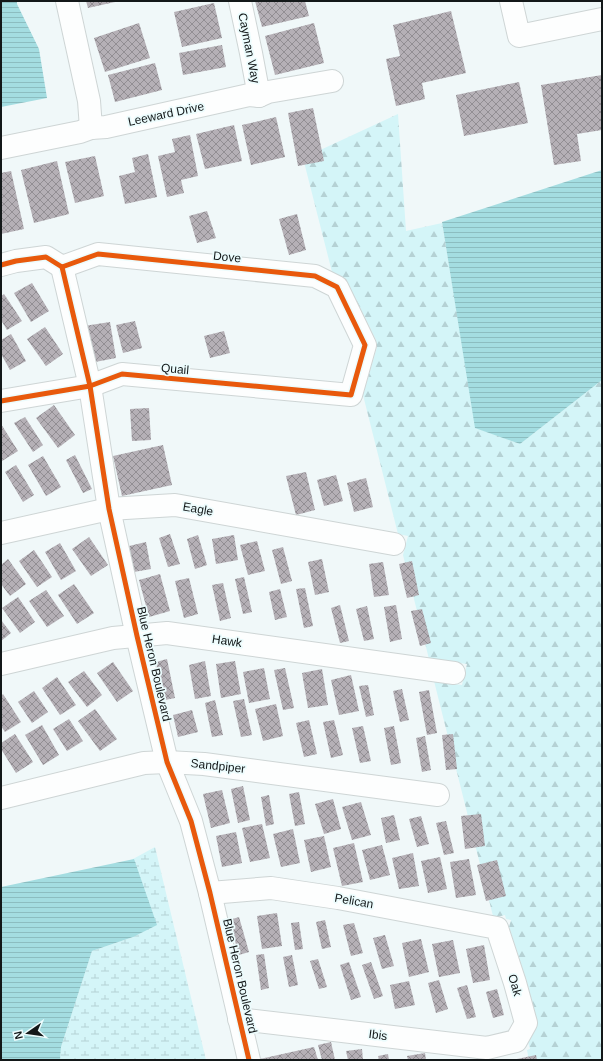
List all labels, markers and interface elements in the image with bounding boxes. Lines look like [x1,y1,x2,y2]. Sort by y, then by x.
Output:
street label: Cayman Way [235,12,263,84]
street label: Leeward Drive [127,99,206,129]
street label: Dove [212,249,242,265]
street label: Quail [160,361,190,377]
street label: Eagle [182,499,215,519]
street label: Blue Heron Boulevard [134,605,174,723]
street label: Hawk [211,632,244,650]
street label: Sandpiper [190,756,246,776]
street label: Pelican [333,891,375,911]
street label: Blue Heron Boulevard [220,917,260,1035]
street label: Oak [505,972,525,998]
north arrow [8,1013,48,1053]
street label: Ibis [368,1027,388,1043]
text: N [12,1030,25,1040]

